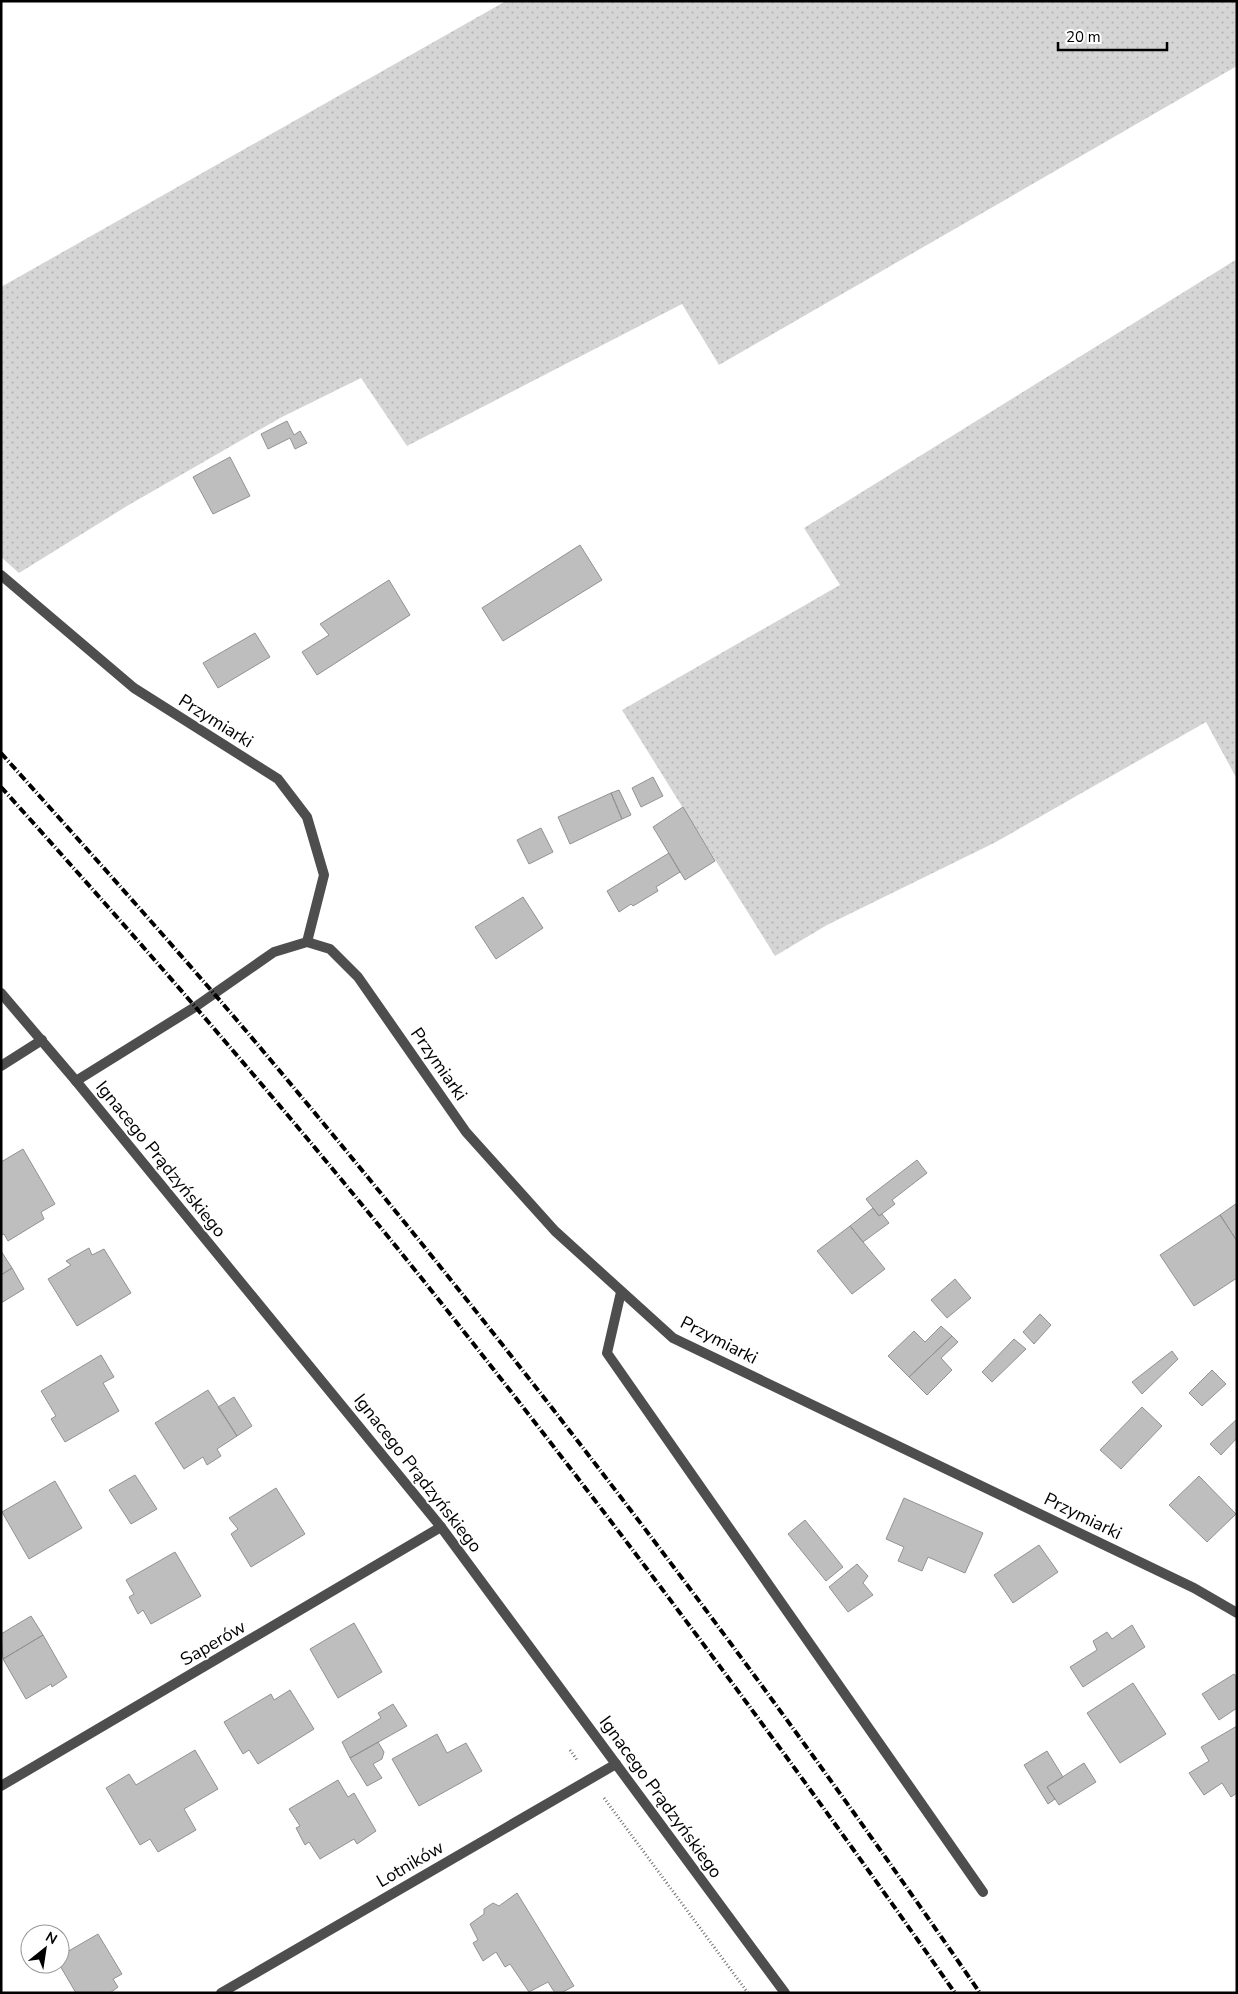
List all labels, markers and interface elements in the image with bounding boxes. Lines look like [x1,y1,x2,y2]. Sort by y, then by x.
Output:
scale bar [1058,20,1167,52]
text: 20 m [1066,27,1101,47]
street label: Przymiarki [174,689,258,753]
street label: Przymiarki [405,1023,473,1105]
street label: Ignacego Prądzyńskiego [90,1076,232,1242]
street label: Przymiarki [676,1310,762,1370]
street label: Ignacego Prądzyńskiego [348,1389,488,1557]
street label: Przymiarki [1040,1487,1126,1545]
street label: Saperów [176,1615,250,1671]
street label: Ignacego Prądzyńskiego [594,1711,728,1883]
street label: Lotników [372,1835,448,1893]
north arrow [20,1924,70,1974]
text: N [42,1927,61,1949]

